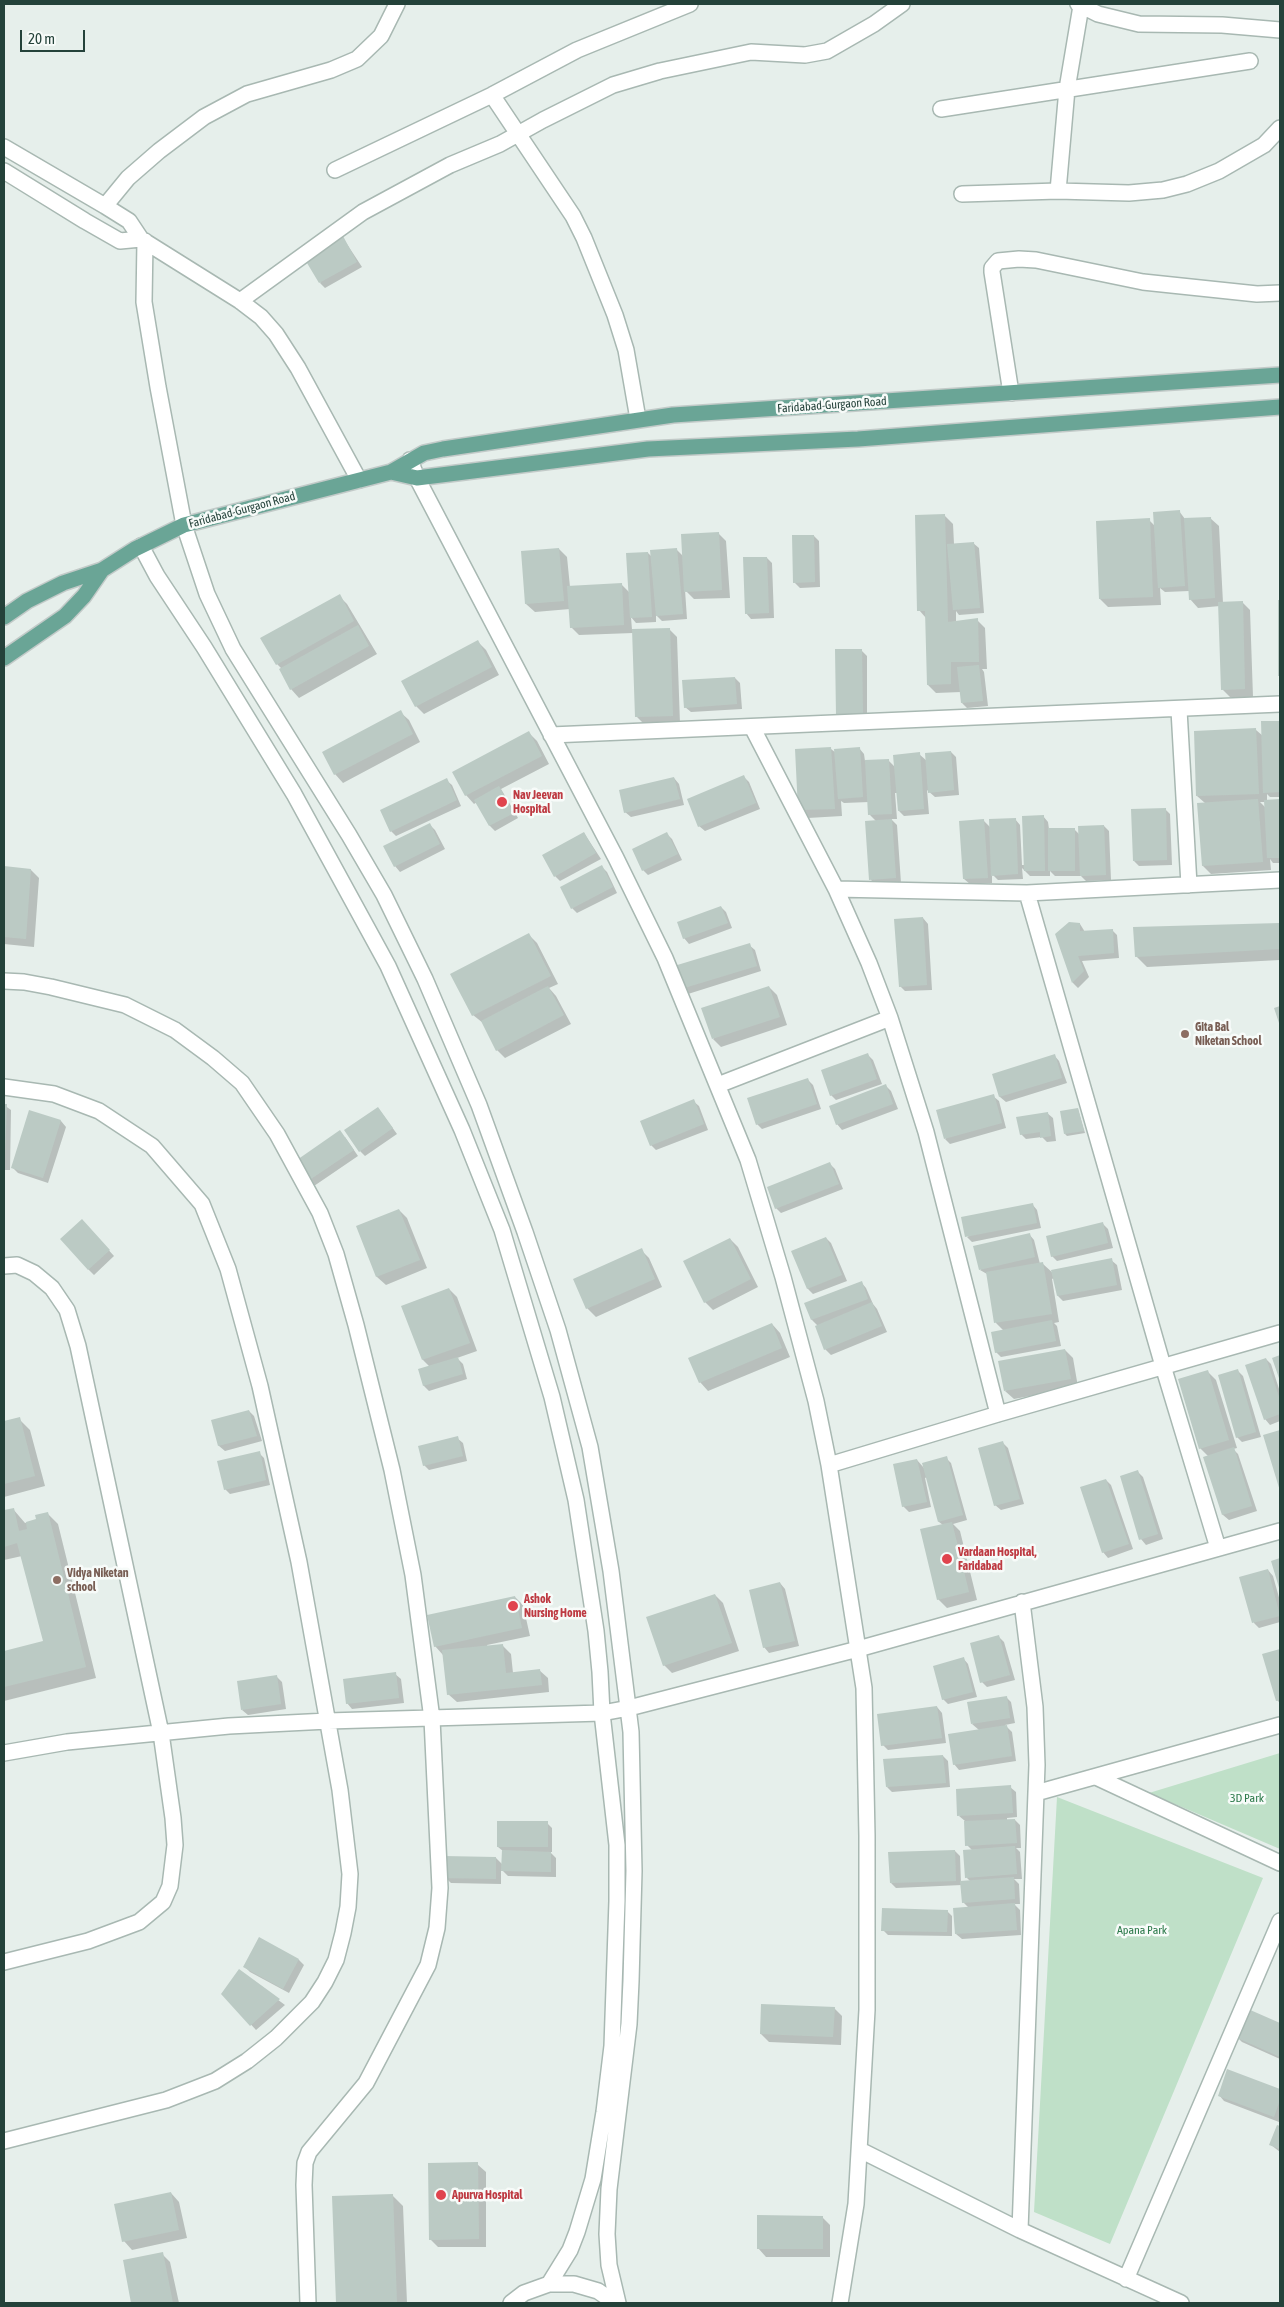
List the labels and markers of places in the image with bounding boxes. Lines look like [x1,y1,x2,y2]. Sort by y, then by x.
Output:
place label: Nav Jeevan Hospital [513,788,563,816]
marker: Nav Jeevan Hospital [495,795,509,809]
place label: Gita Bal Niketan School [1195,1020,1262,1048]
marker: Gita Bal Niketan School [1179,1028,1191,1040]
place label: Vardaan Hospital, Faridabad [958,1545,1037,1573]
marker: Vardaan Hospital, Faridabad [940,1552,954,1566]
place label: Vidya Niketan school [67,1566,129,1594]
marker: Vidya Niketan school [51,1574,63,1586]
place label: Ashok Nursing Home [524,1592,587,1620]
marker: Ashok Nursing Home [506,1599,520,1613]
marker: Apurva Hospital [434,2188,448,2202]
place label: Apurva Hospital [452,2188,522,2202]

